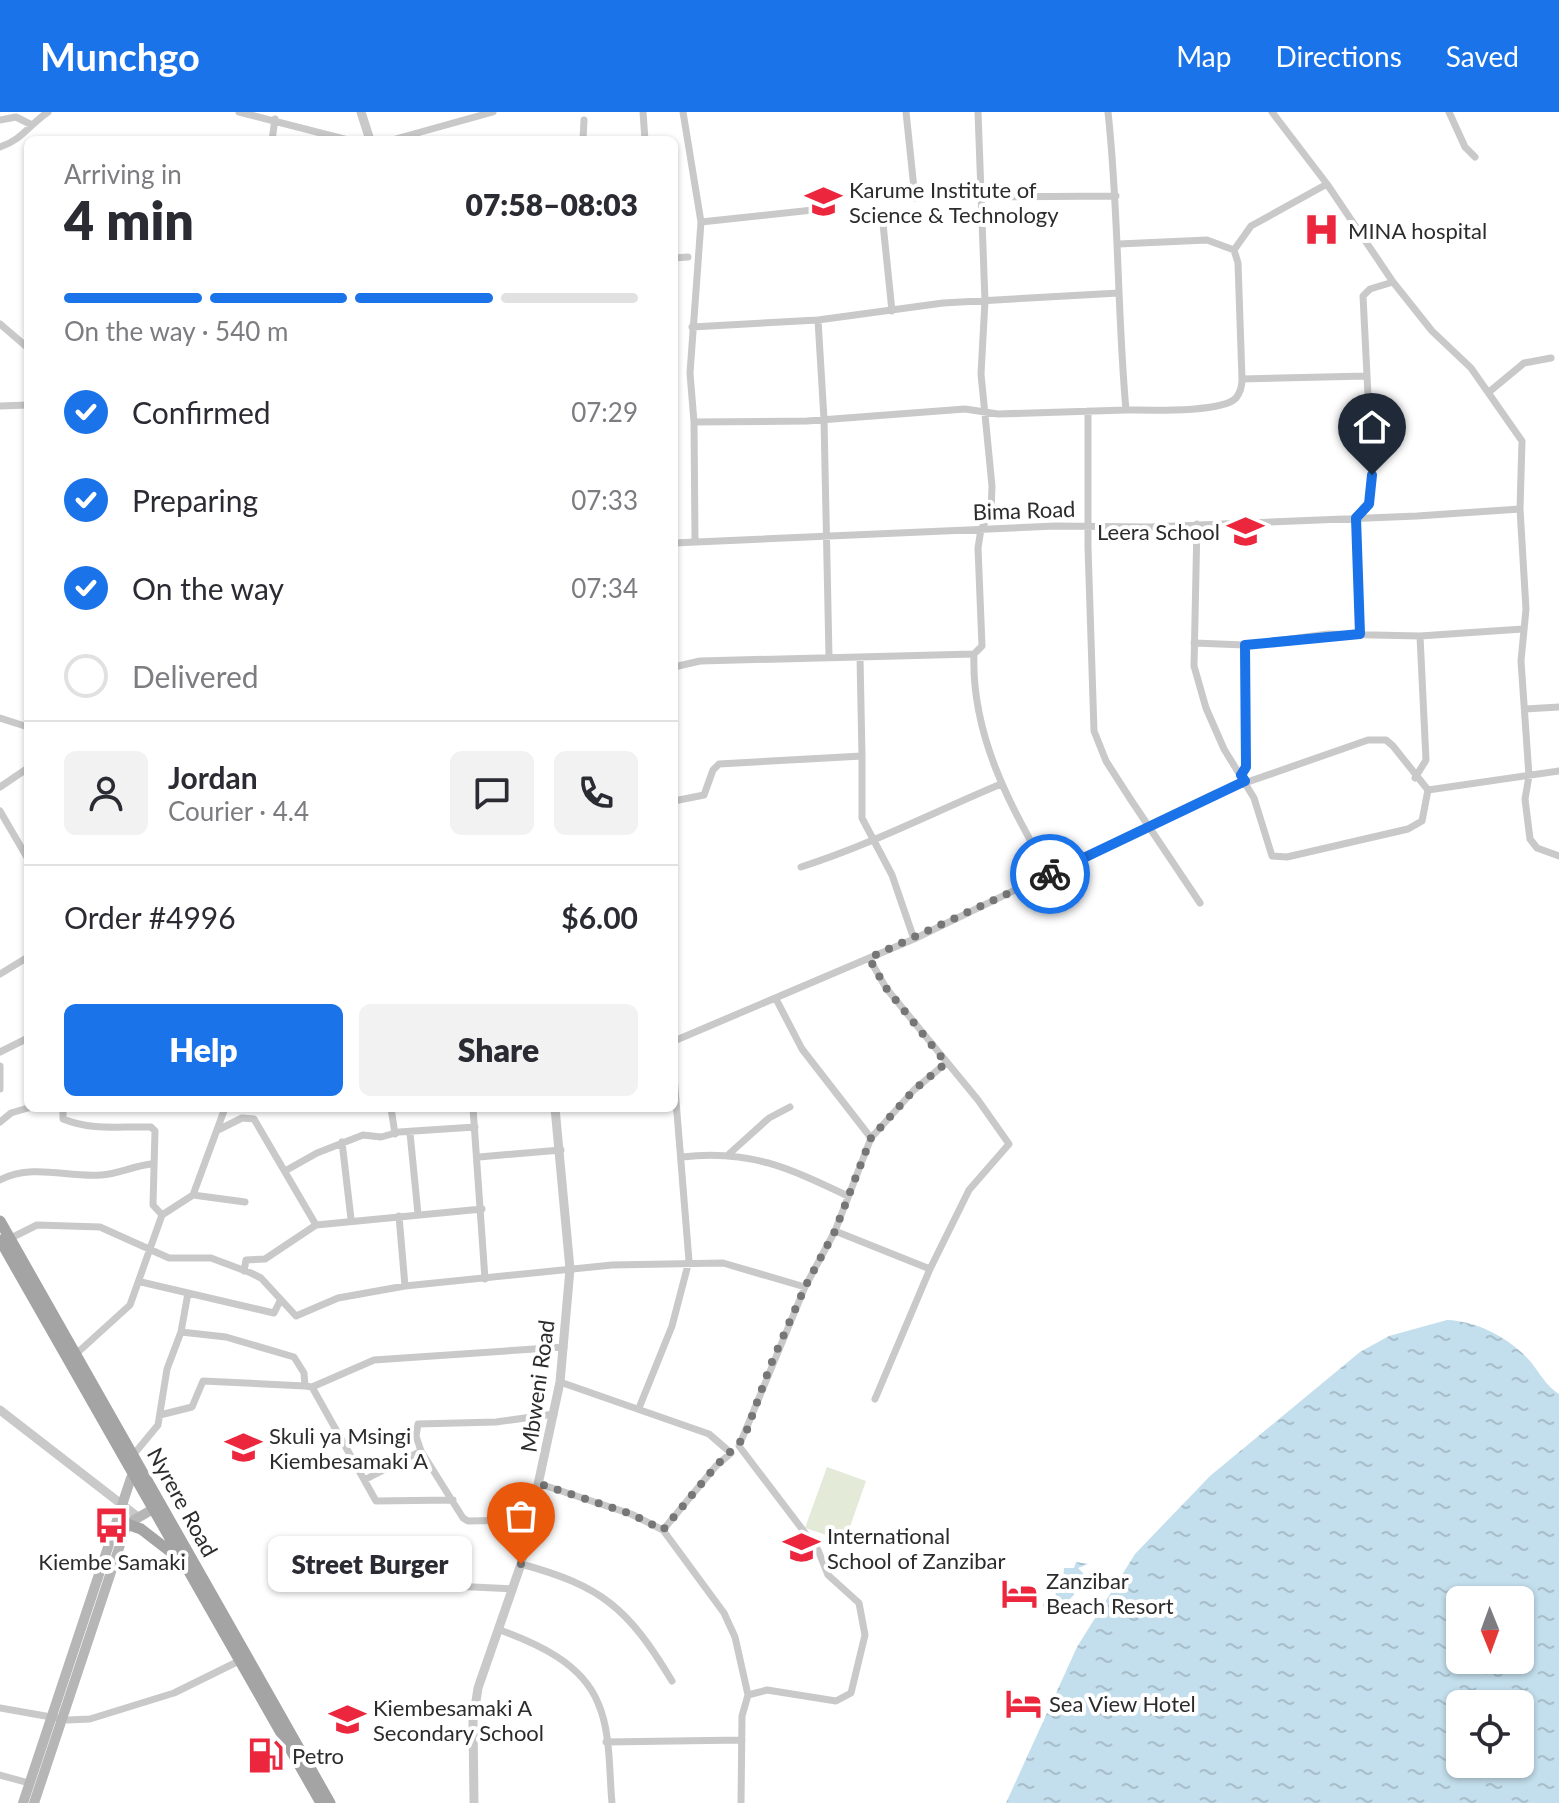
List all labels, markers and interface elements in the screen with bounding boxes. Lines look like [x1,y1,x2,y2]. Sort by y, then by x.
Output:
text: Munchgo [40,33,200,79]
text: Map [1176,39,1231,73]
text: Directions [1275,39,1402,73]
text: Saved [1446,39,1519,73]
text: Arriving in [64,158,182,190]
place label: Karume Institute of Science & Technology [849,176,1059,228]
school or university icon: Karume Institute of Science & Technology [804,183,842,221]
text: 07:58–08:03 [465,186,638,222]
text: 4 min [64,189,194,251]
hospital icon: MINA hospital [1303,211,1341,249]
place label: MINA hospital [1348,217,1487,244]
text: On the way · 540 m [64,315,288,347]
icon: check [64,390,108,434]
pin [1338,393,1406,475]
text: Confirmed [132,394,271,430]
text: 07:29 [571,396,638,428]
icon: home [1350,405,1394,449]
icon: check [64,478,108,522]
text: Preparing [132,482,258,518]
text: 07:33 [571,484,638,516]
street label: Bima Road [972,495,1076,525]
school or university icon: Leera School [1227,512,1265,550]
place label: Leera School [1097,518,1220,545]
icon: check [64,566,108,610]
text: On the way [132,570,284,606]
text: 07:34 [571,572,638,604]
text: Delivered [132,658,259,694]
button: person [64,751,148,835]
button: chat [450,751,534,835]
button: phone [554,751,638,835]
text: Jordan [168,759,258,795]
text: Courier · 4.4 [168,795,309,827]
courier [1010,834,1090,914]
icon: bike [1028,852,1072,896]
text: Order #4996 [64,899,236,935]
text: $6.00 [561,899,638,935]
button: Help [64,1004,343,1096]
button: Share [359,1004,638,1096]
street label: Mbweni Road [514,1318,560,1454]
place label: Skuli ya Msingi Kiembesamaki A [269,1422,428,1474]
school or university icon: Skuli ya Msingi Kiembesamaki A [224,1429,262,1467]
street label: Nyrere Road [142,1443,224,1561]
pin [487,1482,555,1564]
icon: bag [499,1494,543,1538]
bus stop icon: Kiembe Samaki [93,1506,131,1544]
place label: International School of Zanzibar [827,1522,1005,1574]
school or university icon: International School of Zanzibar [782,1529,820,1567]
callout: Street Burger [269,1536,473,1592]
place label: Kiembe Samaki [38,1548,186,1575]
text: Street Burger [292,1548,448,1580]
place label: Zanzibar Beach Resort [1046,1567,1174,1619]
hotel icon: Zanzibar Beach Resort [1001,1574,1039,1612]
north arrow [1446,1586,1534,1674]
map controls [1446,1586,1534,1778]
hotel icon: Sea View Hotel [1004,1684,1042,1722]
place label: Sea View Hotel [1049,1690,1196,1717]
button: locate [1446,1690,1534,1778]
place label: Kiembesamaki A Secondary School [373,1694,544,1746]
school or university icon: Kiembesamaki A Secondary School [328,1701,366,1739]
fuel station icon: Petro [247,1736,285,1774]
place label: Petro [292,1742,344,1769]

